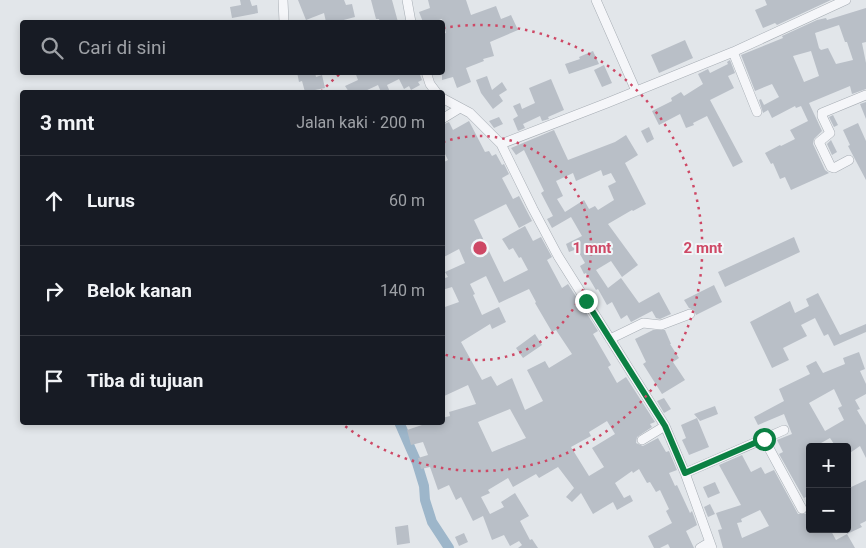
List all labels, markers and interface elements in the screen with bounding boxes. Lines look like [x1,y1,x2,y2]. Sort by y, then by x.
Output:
search box [20,20,445,75]
icon: search [38,34,66,62]
text: Cari di sini [78,36,166,59]
text: 3 mnt [40,111,94,135]
text: Jalan kaki · 200 m [296,113,425,132]
icon: ahead [40,187,68,215]
text: Lurus [87,189,135,212]
text: 60 m [389,191,425,210]
centre of rings [471,239,489,257]
text: 1 mnt [573,239,611,257]
text: 2 mnt [684,239,722,257]
icon: right [40,277,68,305]
text: Belok kanan [87,279,192,302]
text: 140 m [380,281,425,300]
route end [575,290,598,313]
icon: arrive [40,367,68,395]
text: Tiba di tujuan [87,369,203,392]
route start [753,428,776,451]
map controls [806,443,851,533]
button: + [806,443,851,488]
button: − [806,488,851,533]

